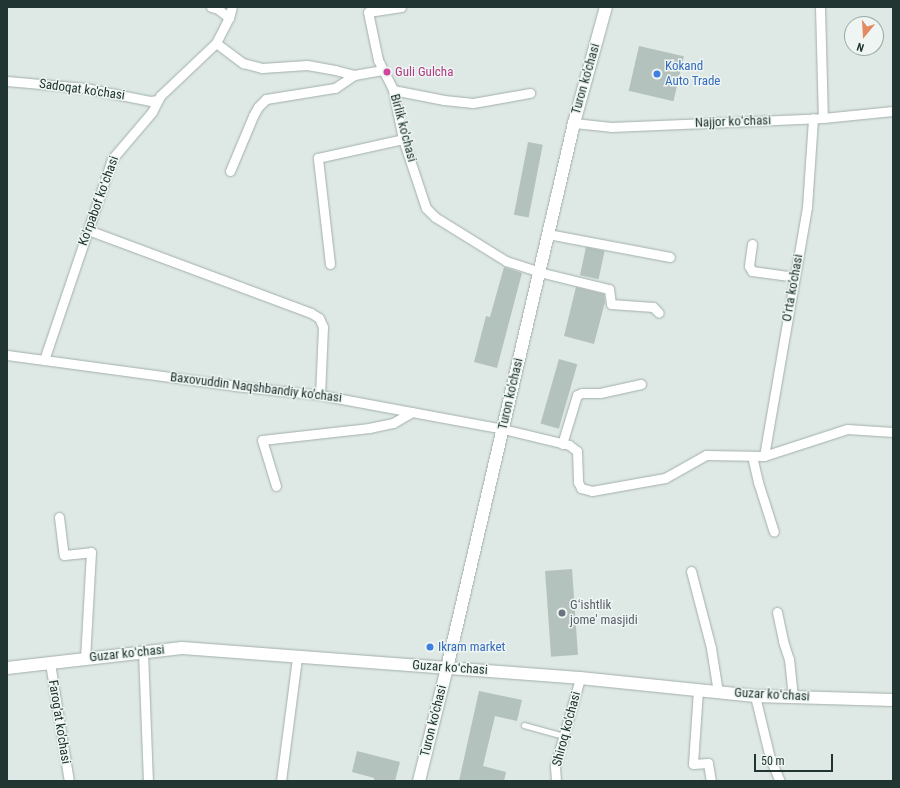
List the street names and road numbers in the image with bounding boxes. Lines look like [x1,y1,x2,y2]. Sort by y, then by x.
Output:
street label: Turon ko'chasi [568,42,604,116]
street label: Sadoqat ko'chasi [38,76,126,104]
street label: Birlik ko'chasi [386,92,420,164]
street label: Najjor koʻchasi [695,113,771,131]
street label: Ko'rpabof koʻchasi [76,154,122,248]
street label: O'rta ko'chasi [779,253,807,323]
street label: Turon ko'chasi [495,357,527,431]
street label: Baxovuddin Naqshbandiy ko'chasi [169,370,343,406]
street label: Guzar koʻchasi [89,642,165,666]
street label: Guzar koʻchasi [412,658,488,678]
street label: Farog'at ko'chasi [45,679,73,765]
street label: Turon ko'chasi [418,684,450,758]
street label: Guzar koʻchasi [734,685,810,705]
street label: Shiroq ko'chasi [550,690,584,768]

